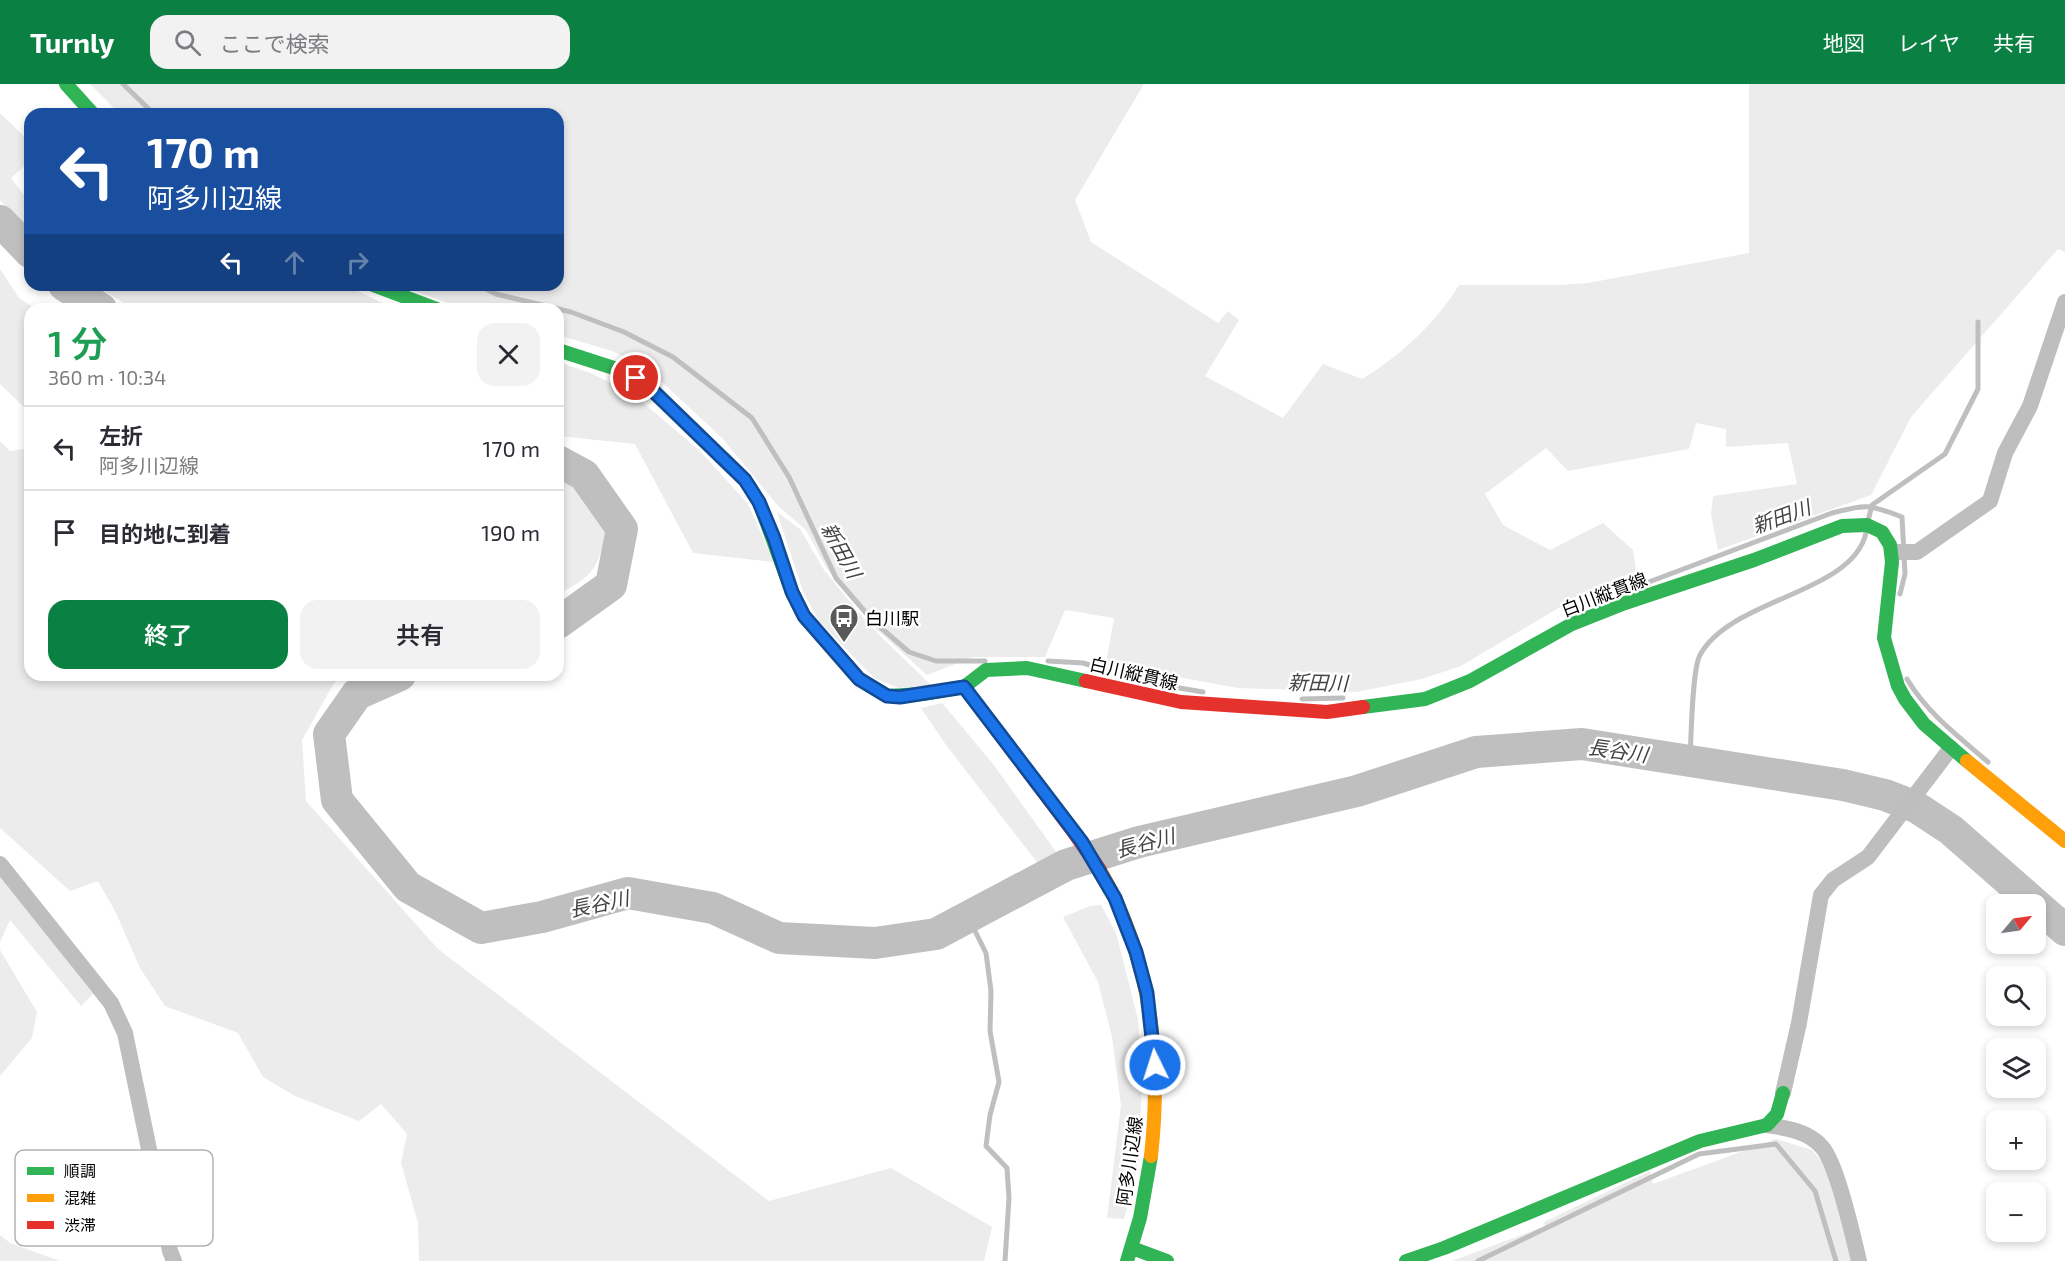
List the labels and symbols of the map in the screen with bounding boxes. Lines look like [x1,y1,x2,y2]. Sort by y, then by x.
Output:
pin [610,352,661,403]
water label: 新田川 [1749,494,1815,538]
water label: 新田川 [817,518,868,584]
street label: 白川縦貫線 [1558,568,1650,620]
bus stop icon: 白川駅 [828,602,860,644]
place label: 白川駅 [865,607,919,629]
street label: 白川縦貫線 [1088,652,1180,694]
water label: 新田川 [1288,669,1350,695]
water label: 長谷川 [1587,734,1651,766]
water label: 長谷川 [1113,822,1179,861]
water label: 長谷川 [567,885,633,921]
north arrow [1986,894,2046,954]
position arrow [1123,1033,1187,1097]
street label: 阿多川辺線 [1112,1115,1146,1207]
legend [15,1150,213,1246]
text: 順調 [64,1161,96,1180]
text: 混雑 [64,1188,96,1207]
text: 渋滞 [64,1215,96,1234]

